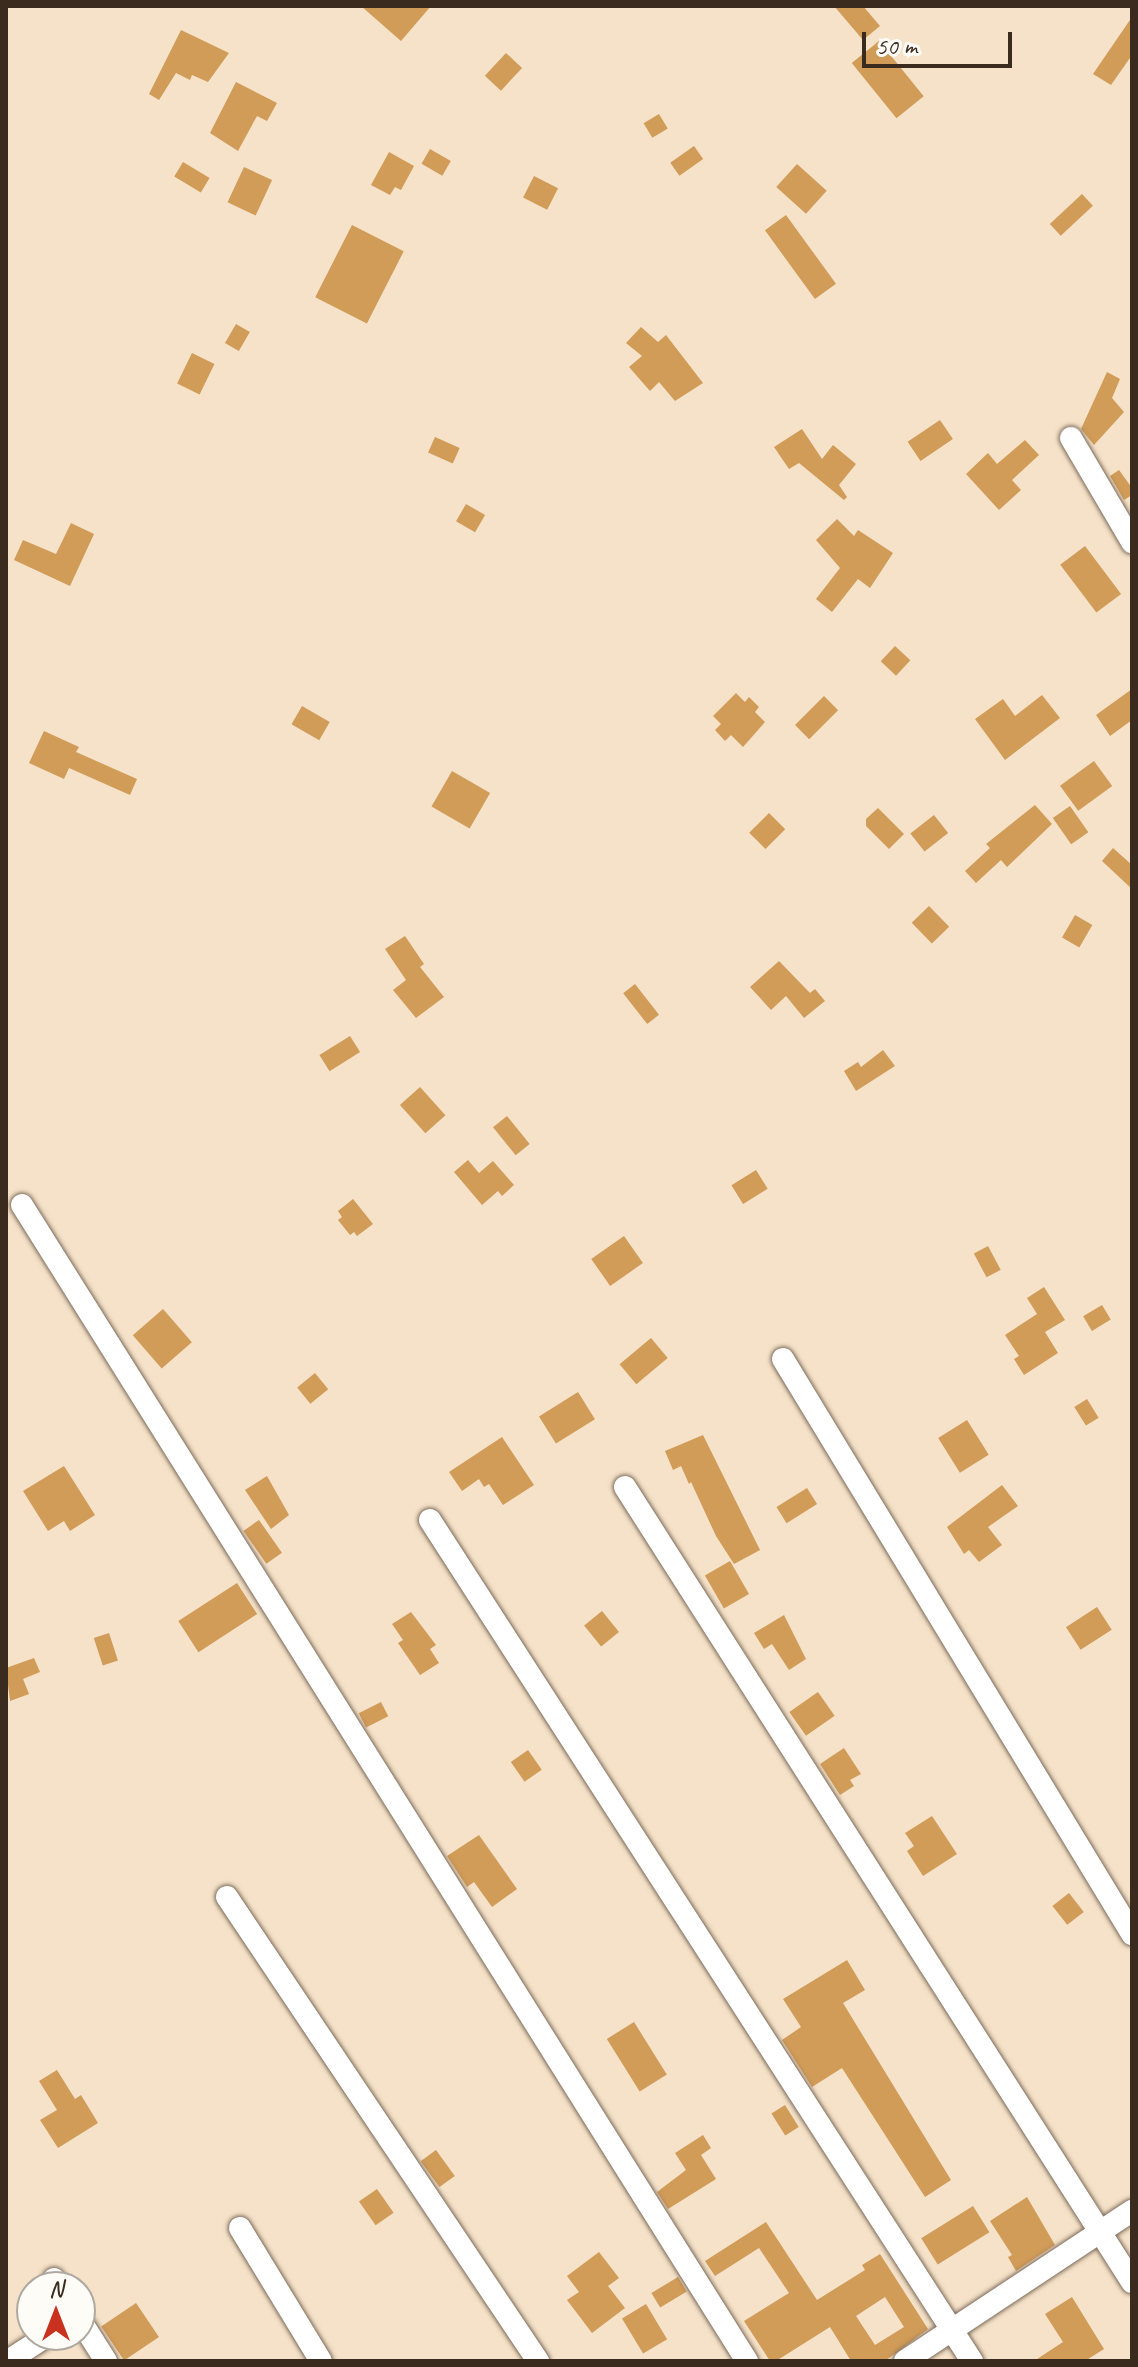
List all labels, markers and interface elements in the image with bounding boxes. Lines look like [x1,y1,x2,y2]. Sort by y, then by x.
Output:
scale bar [866,16,1016,66]
text: 50 m [876,31,917,61]
north arrow [16,2271,96,2351]
text: N [49,2275,63,2303]

